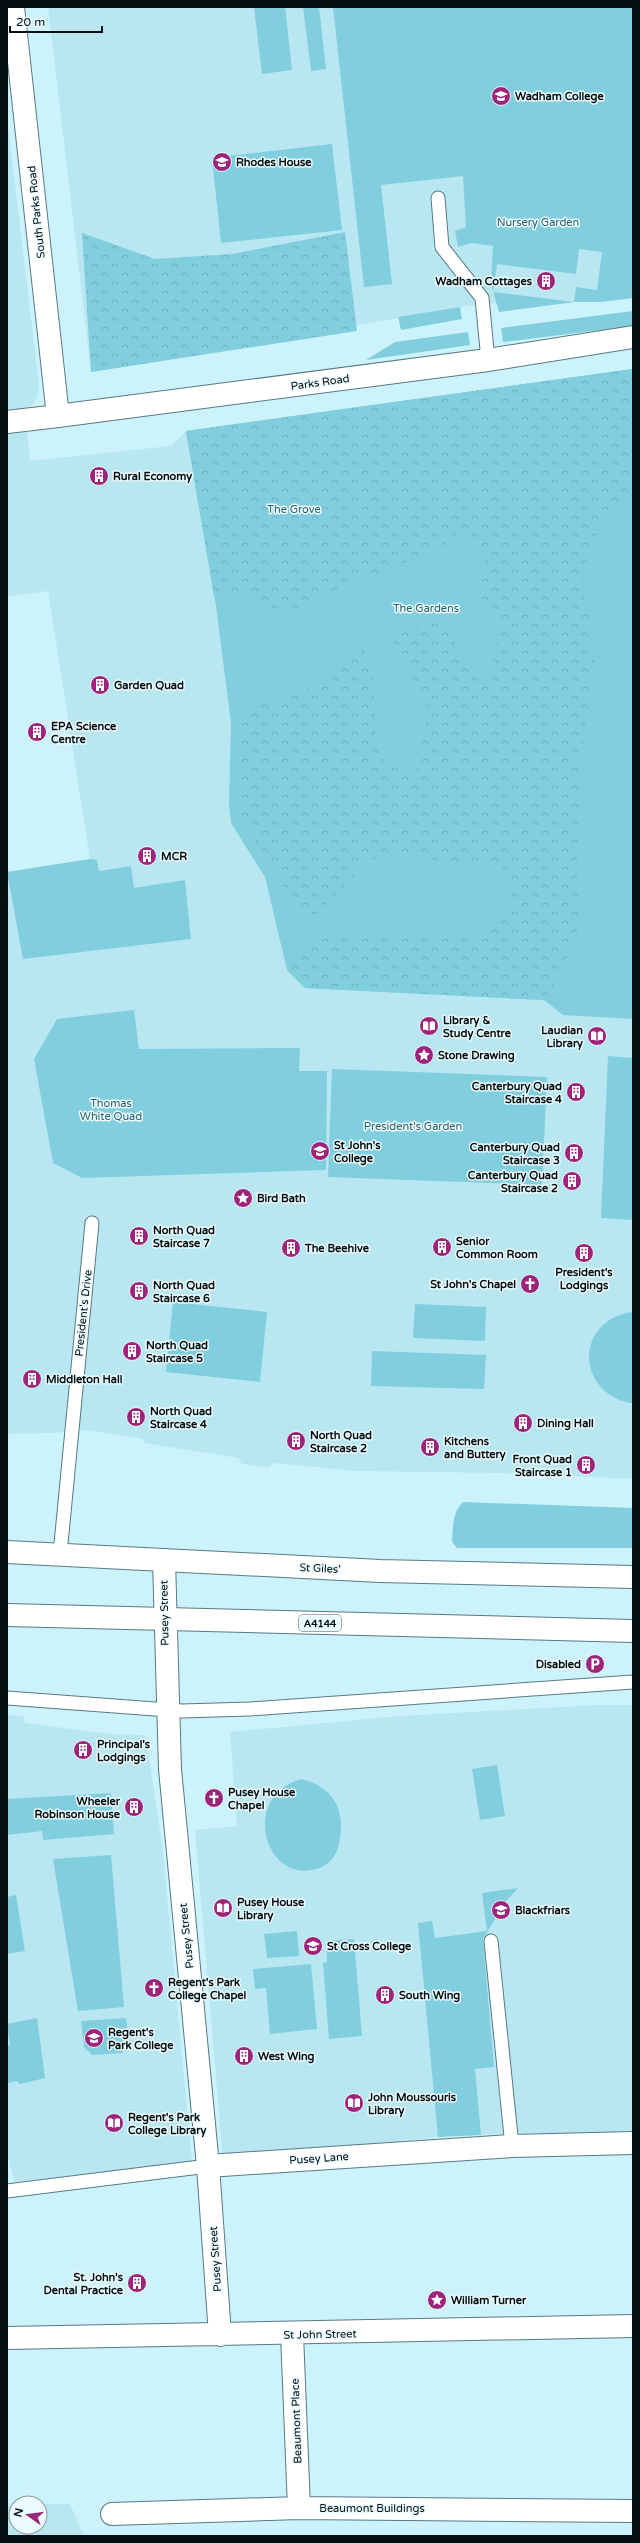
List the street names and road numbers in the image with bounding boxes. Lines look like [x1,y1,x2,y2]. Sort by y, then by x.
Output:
street label: South Parks Road [25,165,48,259]
street label: Parks Road [290,372,350,393]
street label: President's Drive [72,1269,95,1357]
street label: St Giles' [299,1561,341,1576]
street label: Pusey Street [157,1580,172,1646]
road number: A4144 [299,1615,341,1631]
street label: Pusey Street [177,1903,196,1969]
street label: Pusey Lane [289,2150,349,2167]
street label: Pusey Street [207,2226,224,2292]
street label: St John Street [283,2327,357,2342]
street label: Beaumont Place [289,2378,304,2464]
street label: Beaumont Buildings [319,2502,425,2515]

